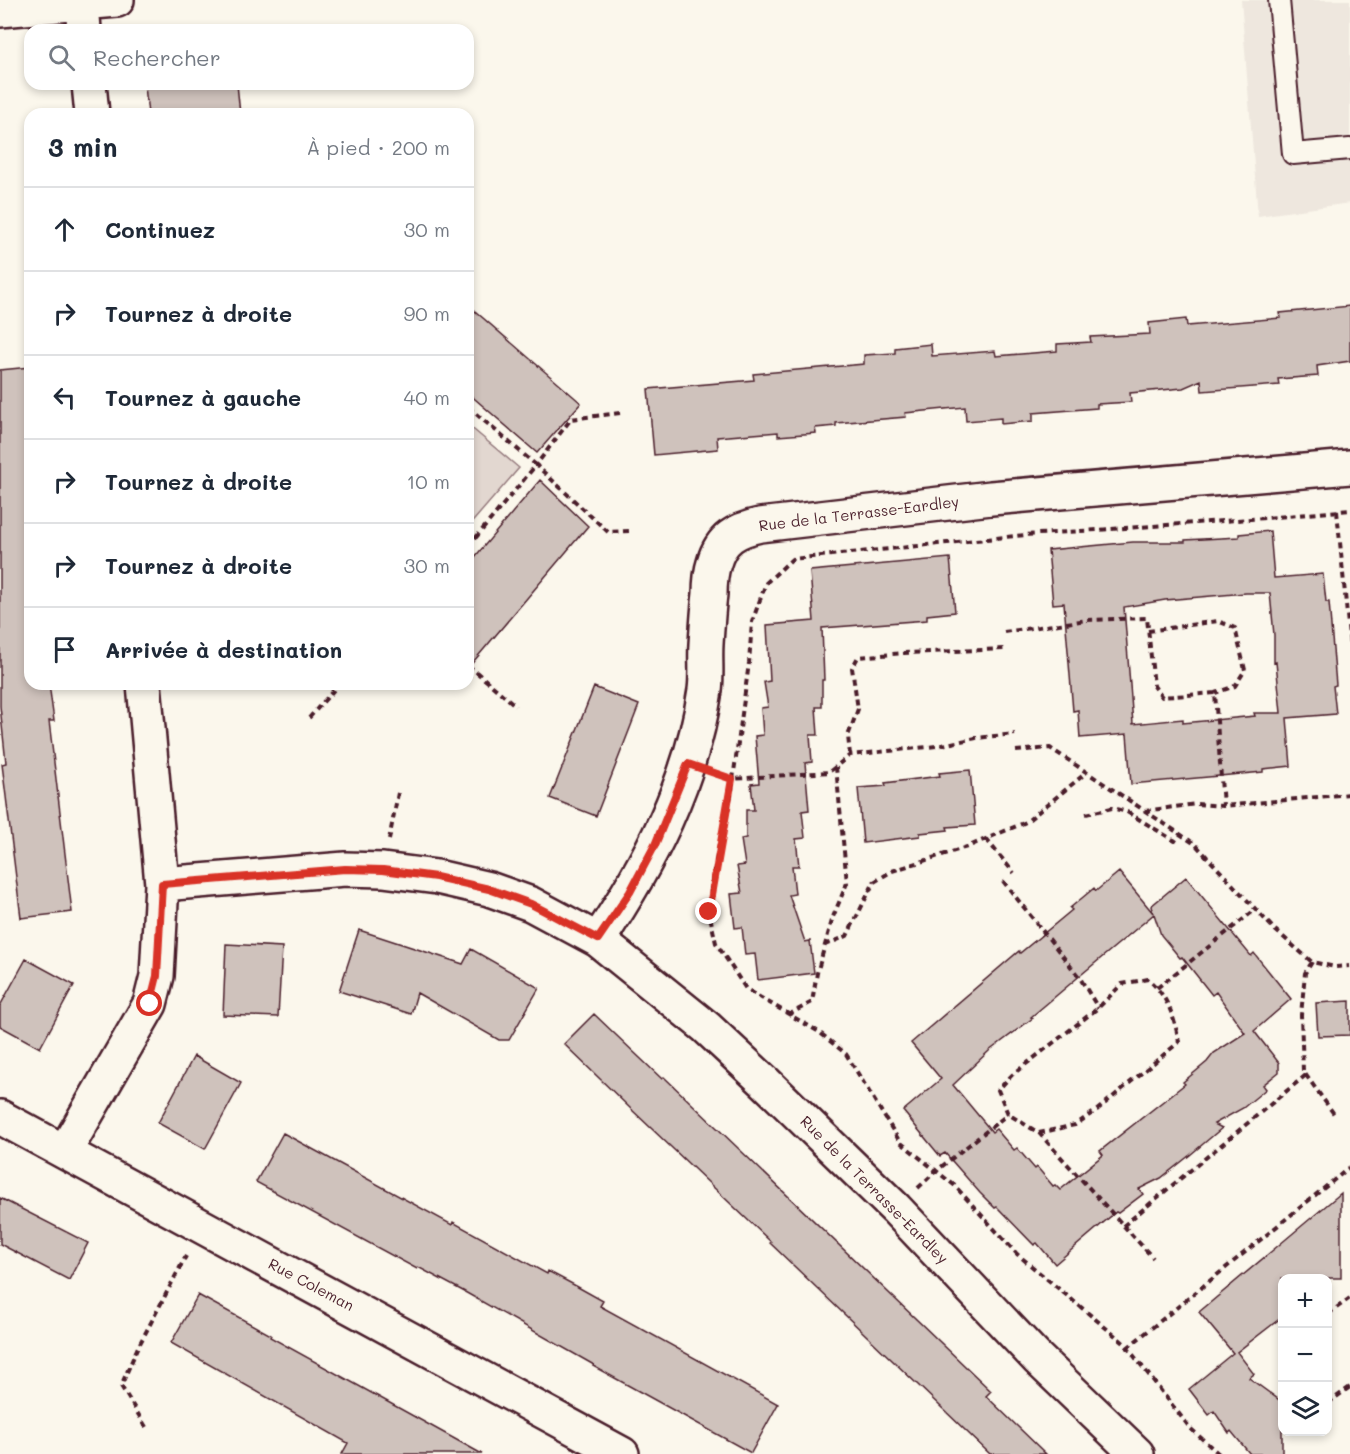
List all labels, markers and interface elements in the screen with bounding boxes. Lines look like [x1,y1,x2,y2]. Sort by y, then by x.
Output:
search box [24,24,474,90]
icon: search [45,41,78,74]
text: Rechercher [93,43,221,72]
text: 3 min [48,130,117,164]
text: À pied · 200 m [307,134,450,160]
icon: ahead [48,213,81,246]
text: Continuez [105,215,215,244]
text: 30 m [404,216,450,242]
icon: right [48,297,81,330]
text: Tournez à droite [105,299,292,328]
text: 90 m [404,300,450,326]
icon: left [48,381,81,414]
text: Tournez à gauche [105,383,301,412]
text: 40 m [404,384,450,410]
icon: right [48,465,81,498]
text: Tournez à droite [105,467,292,496]
text: 10 m [406,468,450,494]
street label: Rue de la Terrasse-Eardley [758,491,960,535]
icon: right [48,549,81,582]
text: Tournez à droite [105,551,292,580]
text: 30 m [404,552,450,578]
icon: arrive [48,633,81,666]
text: Arrivée à destination [105,635,342,664]
route end [695,898,721,924]
route start [136,990,162,1016]
street label: Rue de la Terrasse-Eardley [796,1111,953,1268]
street label: Rue Coleman [265,1253,358,1315]
map controls [1278,1274,1332,1436]
button: + [1278,1274,1332,1328]
button: − [1278,1328,1332,1382]
button: layers [1278,1382,1332,1436]

